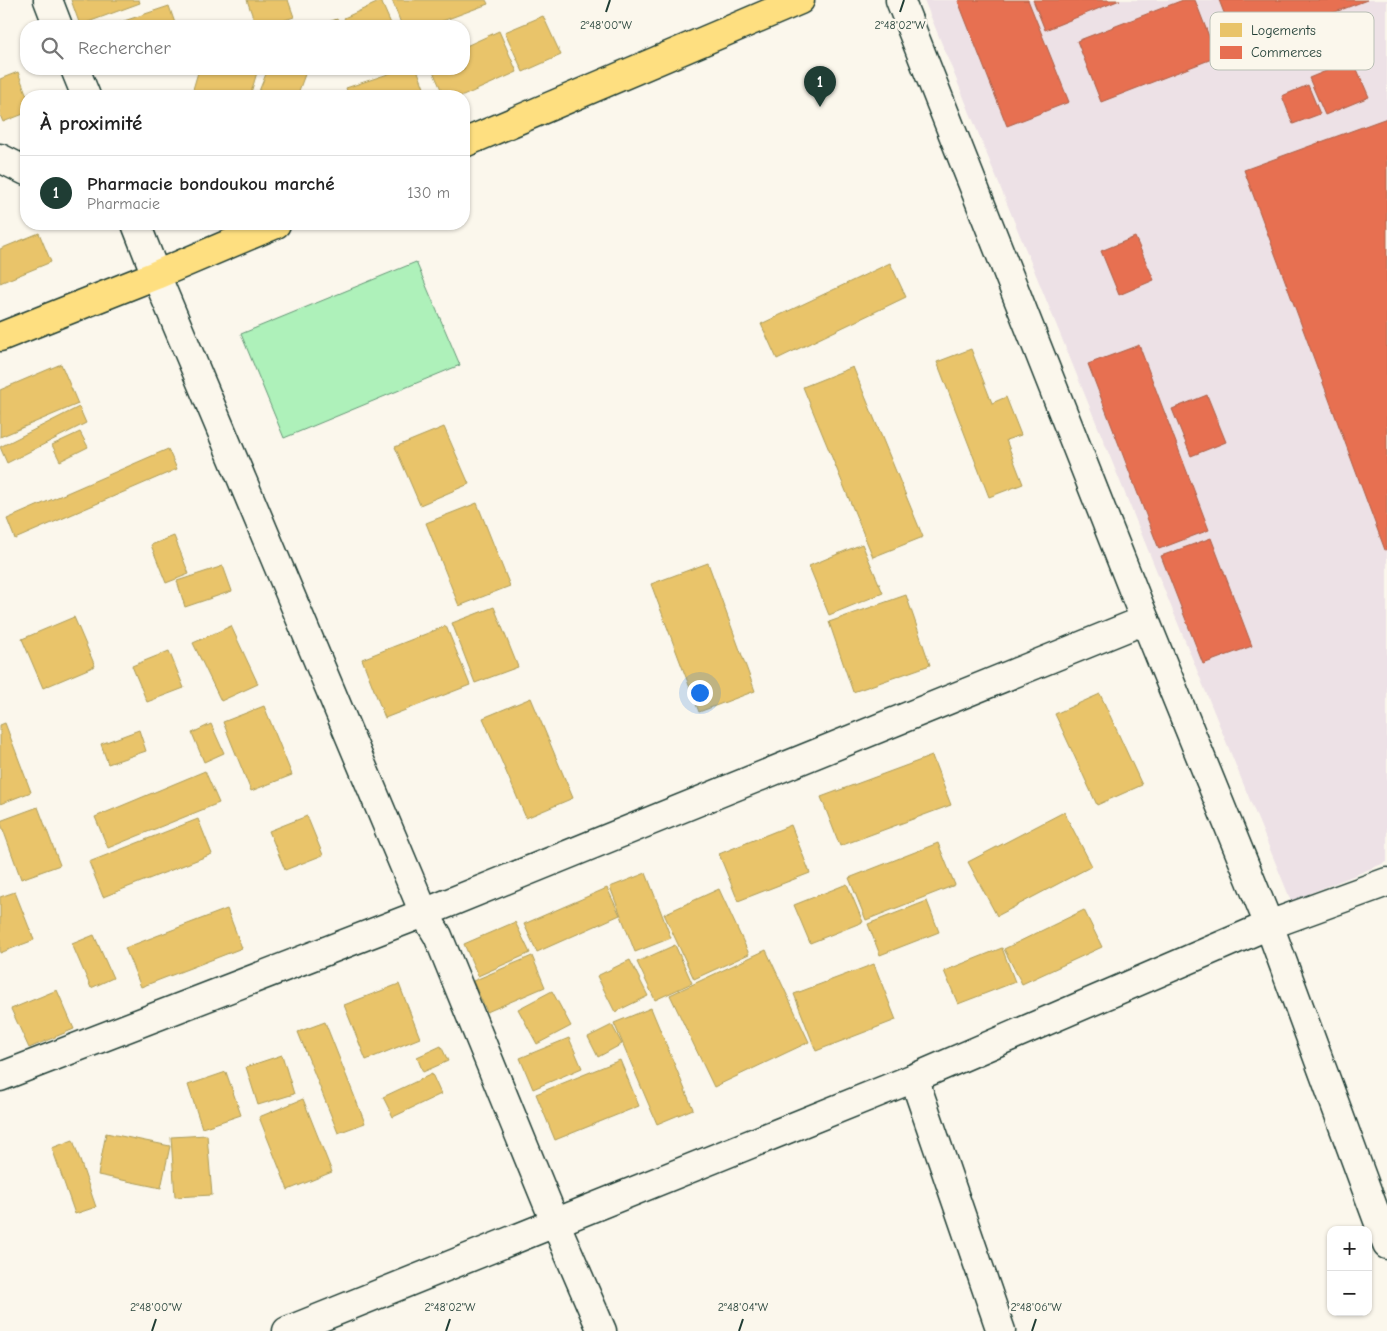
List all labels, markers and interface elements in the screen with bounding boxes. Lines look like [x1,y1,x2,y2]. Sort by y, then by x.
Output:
legend [1210,12,1374,70]
text: 2°48'00"W [580,18,633,32]
text: 2°48'02"W [875,18,926,32]
search box [20,20,470,75]
text: Logements [1251,22,1316,39]
icon: search [38,34,66,62]
text: Rechercher [78,37,171,59]
text: Commerces [1251,44,1322,61]
pin: 1 [804,66,836,107]
text: À proximité [40,111,142,135]
text: Pharmacie bondoukou marché [87,173,335,195]
text: 1 [53,184,59,202]
text: 130 m [407,184,450,202]
text: Pharmacie [87,195,160,213]
your location [687,680,713,706]
map controls [1327,1226,1372,1316]
button: + [1327,1226,1372,1271]
button: − [1327,1271,1372,1316]
text: 2°48'00"W [130,1300,183,1314]
text: 2°48'02"W [425,1300,476,1314]
text: 2°48'04"W [718,1300,769,1314]
text: 2°48'06"W [1010,1300,1062,1314]

